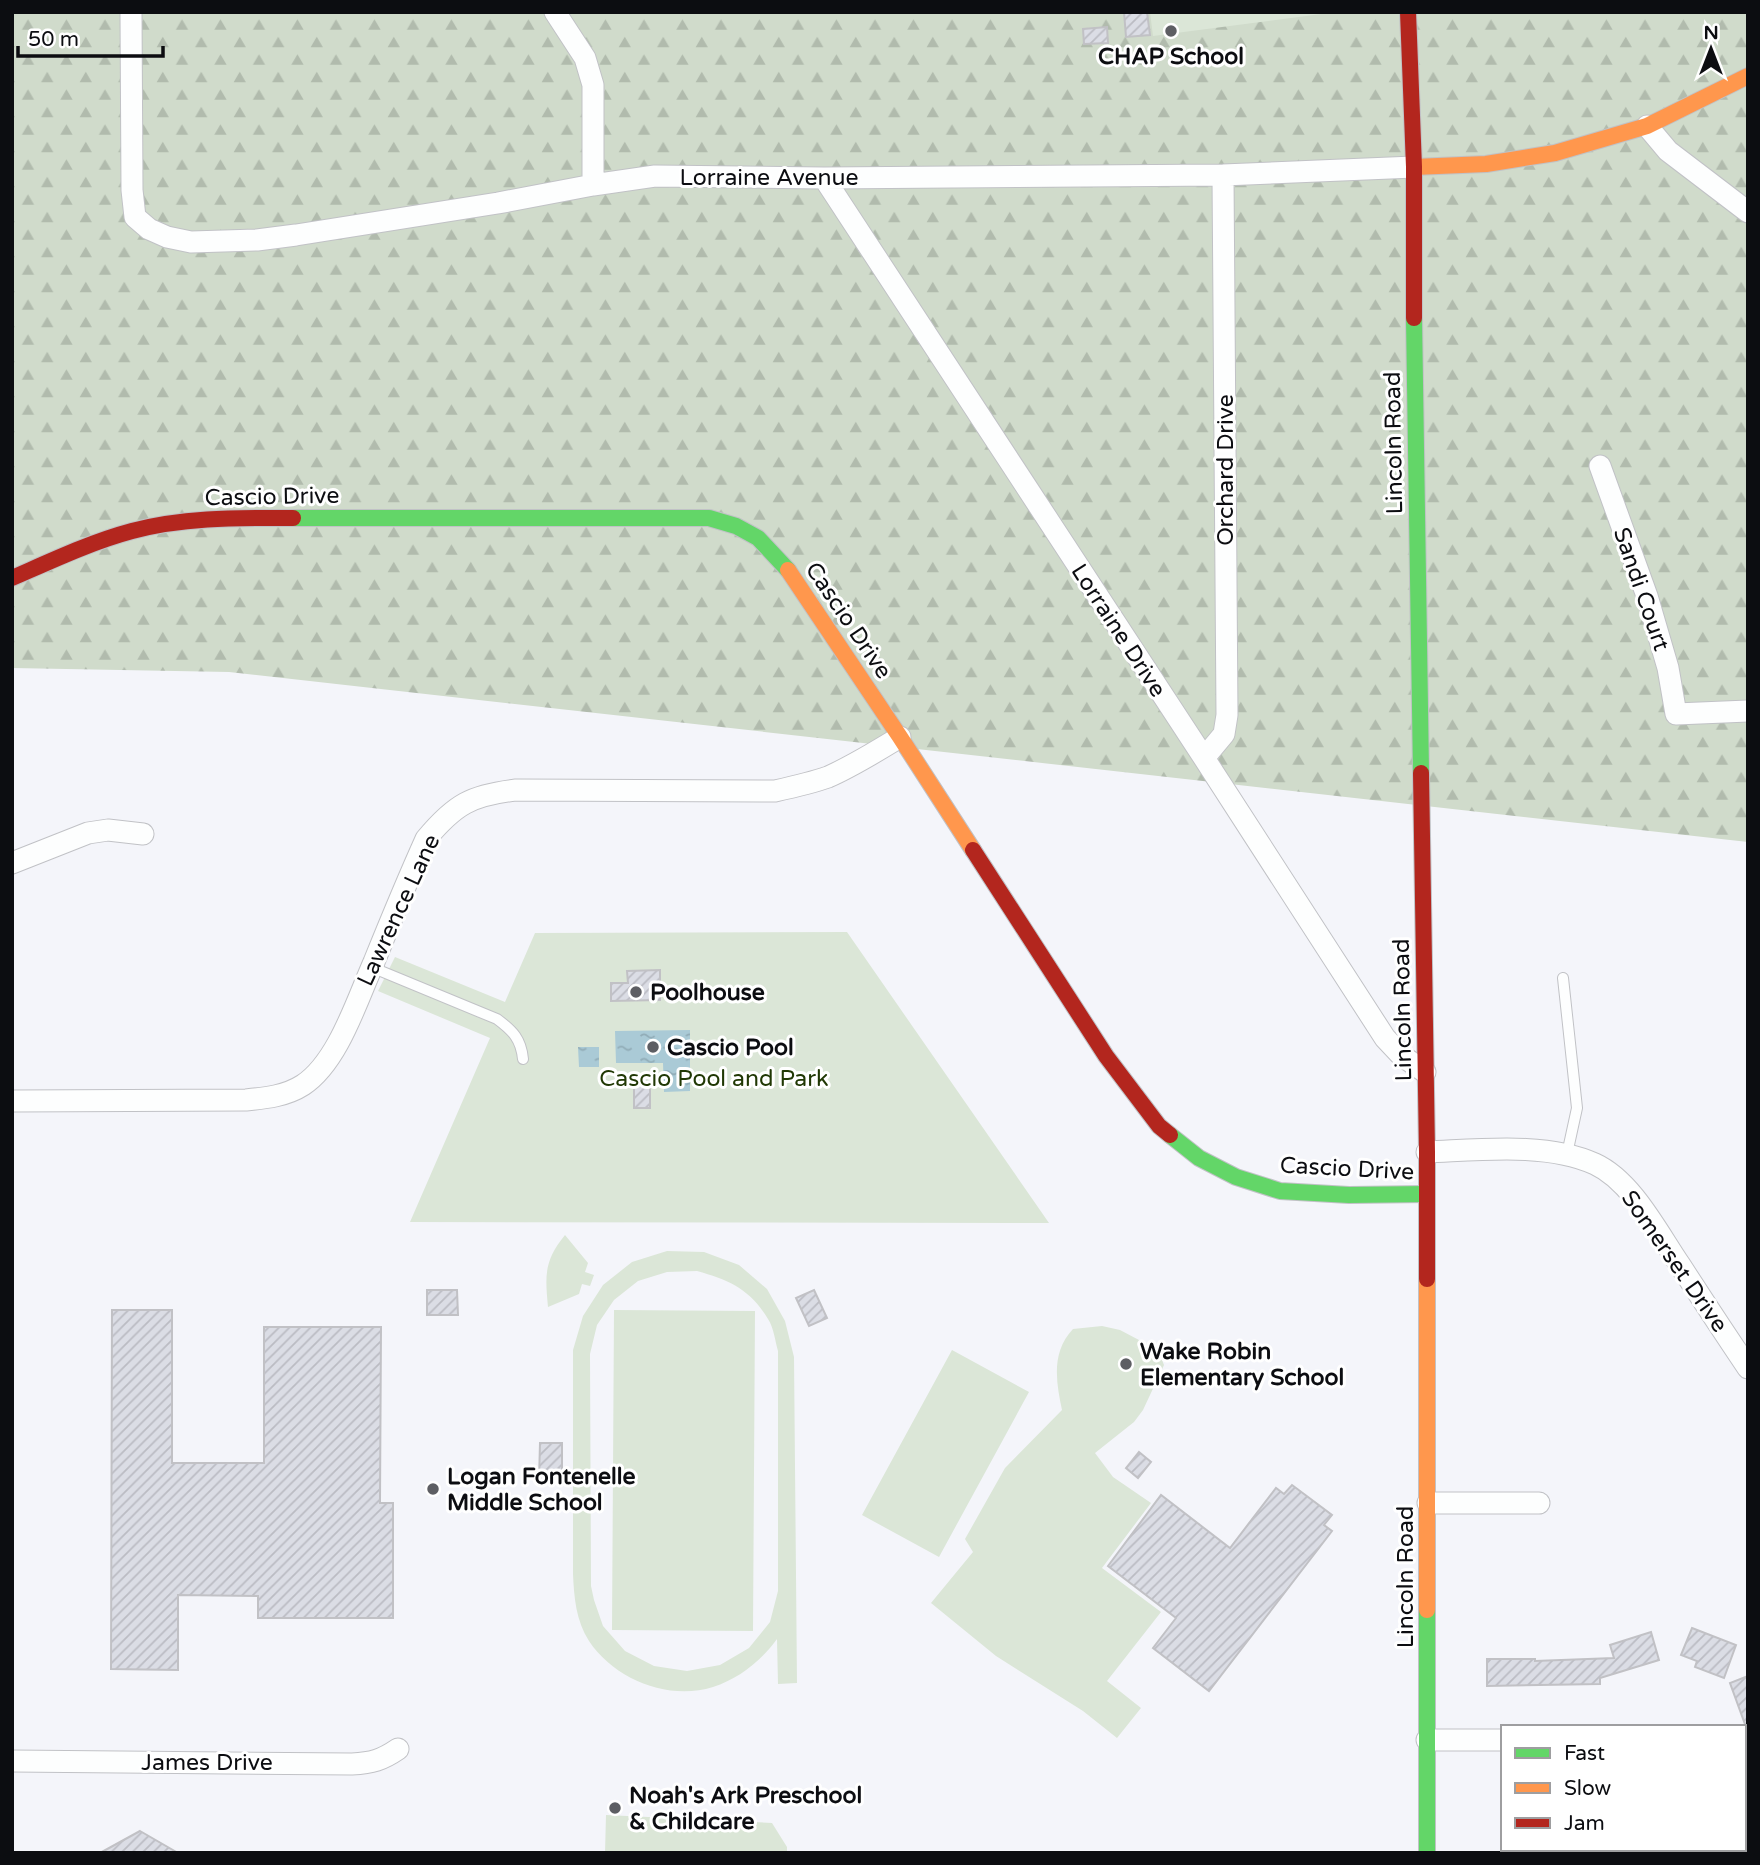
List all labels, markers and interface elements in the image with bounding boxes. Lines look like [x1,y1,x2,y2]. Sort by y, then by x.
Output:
scale bar [18,14,163,58]
north arrow [1676,14,1746,84]
text: N [1703,22,1719,44]
marker: CHAP School [1163,23,1179,39]
text: 50 m [28,27,79,52]
place label: CHAP School [1098,43,1244,71]
street label: Lorraine Avenue [680,164,858,192]
street label: Lincoln Road [1379,371,1409,515]
street label: Orchard Drive [1212,394,1240,546]
street label: Cascio Drive [205,482,340,512]
street label: Sandi Court [1607,524,1675,655]
street label: Cascio Drive [799,557,897,684]
street label: Lorraine Drive [1065,559,1172,702]
street label: Lawrence Lane [352,830,446,991]
street label: Lincoln Road [1388,938,1418,1082]
place label: Poolhouse [650,979,765,1007]
marker: Poolhouse [628,984,644,1000]
place label: Cascio Pool [667,1034,794,1062]
marker: Cascio Pool [645,1039,661,1055]
park label: Cascio Pool and Park [599,1065,829,1093]
street label: Cascio Drive [1279,1151,1415,1187]
street label: Somerset Drive [1615,1185,1733,1338]
place label: Wake Robin Elementary School [1140,1338,1344,1392]
marker: Wake Robin Elementary School [1118,1356,1134,1372]
place label: Logan Fontenelle Middle School [447,1463,636,1517]
marker: Logan Fontenelle Middle School [425,1481,441,1497]
street label: Lincoln Road [1392,1506,1420,1648]
legend [1501,1725,1746,1851]
text: Fast [1564,1741,1605,1766]
street label: James Drive [141,1749,273,1777]
text: Slow [1564,1776,1612,1801]
place label: Noah's Ark Preschool & Childcare [629,1782,862,1836]
marker: Noah's Ark Preschool & Childcare [607,1800,623,1816]
text: Jam [1564,1811,1605,1836]

